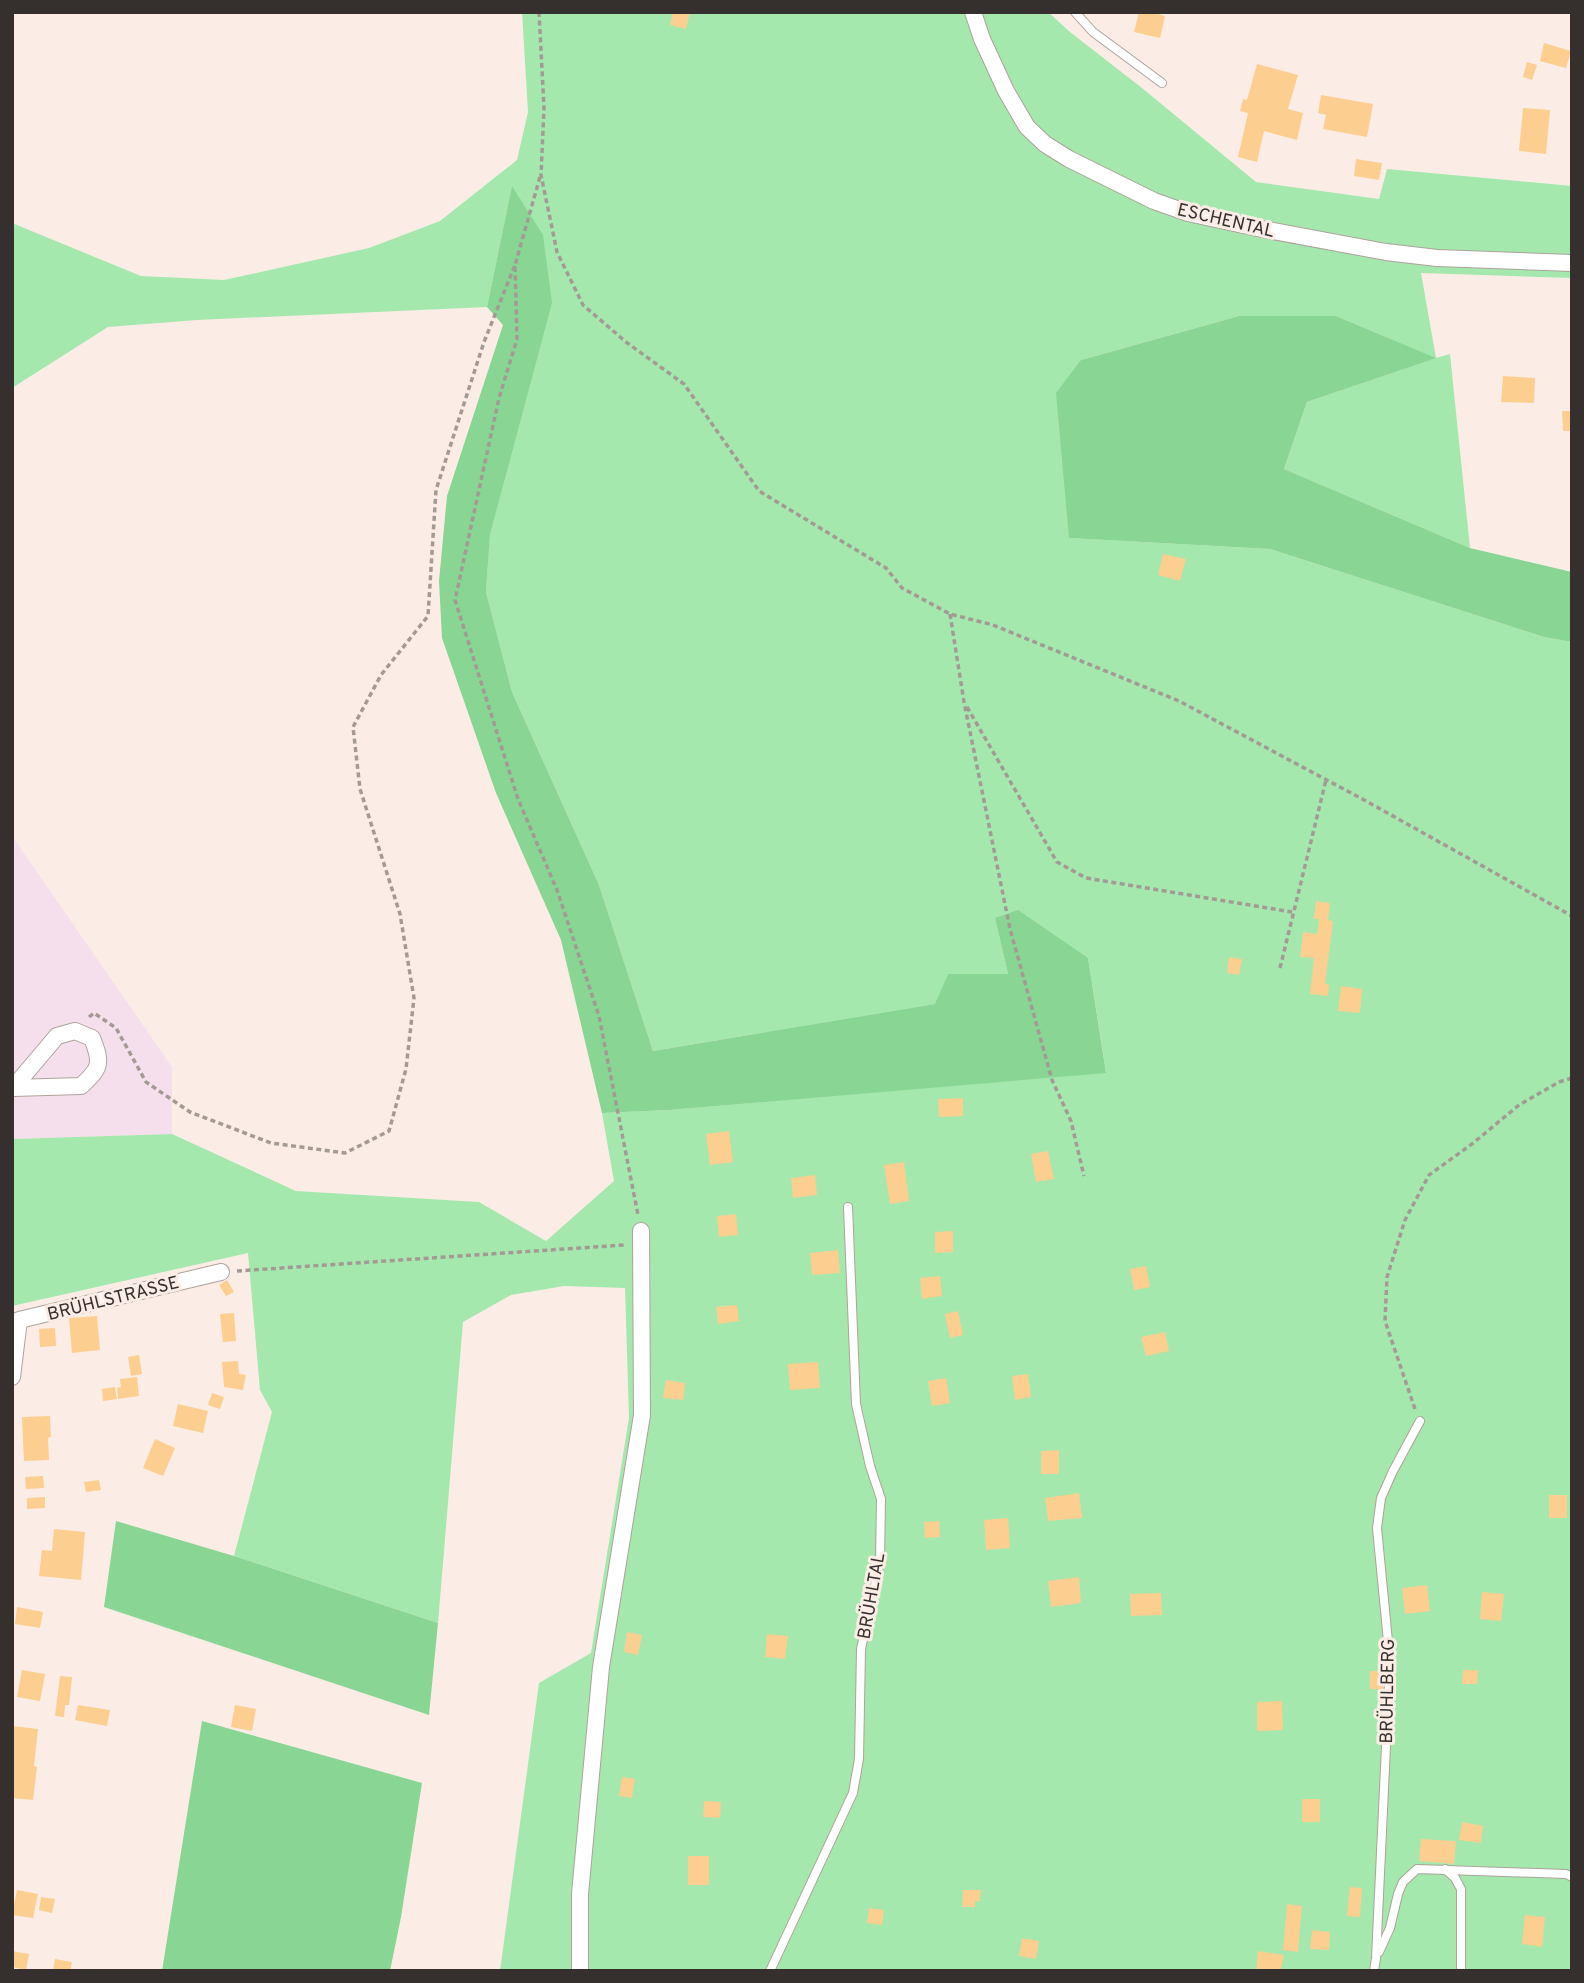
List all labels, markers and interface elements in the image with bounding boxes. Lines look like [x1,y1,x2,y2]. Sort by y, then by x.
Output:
street label: ESCHENTAL [1175,199,1277,244]
street label: BRÜHLSTRASSE [45,1270,182,1327]
street label: BRÜHLTAL [852,1551,891,1641]
street label: BRÜHLBERG [1374,1638,1401,1744]

